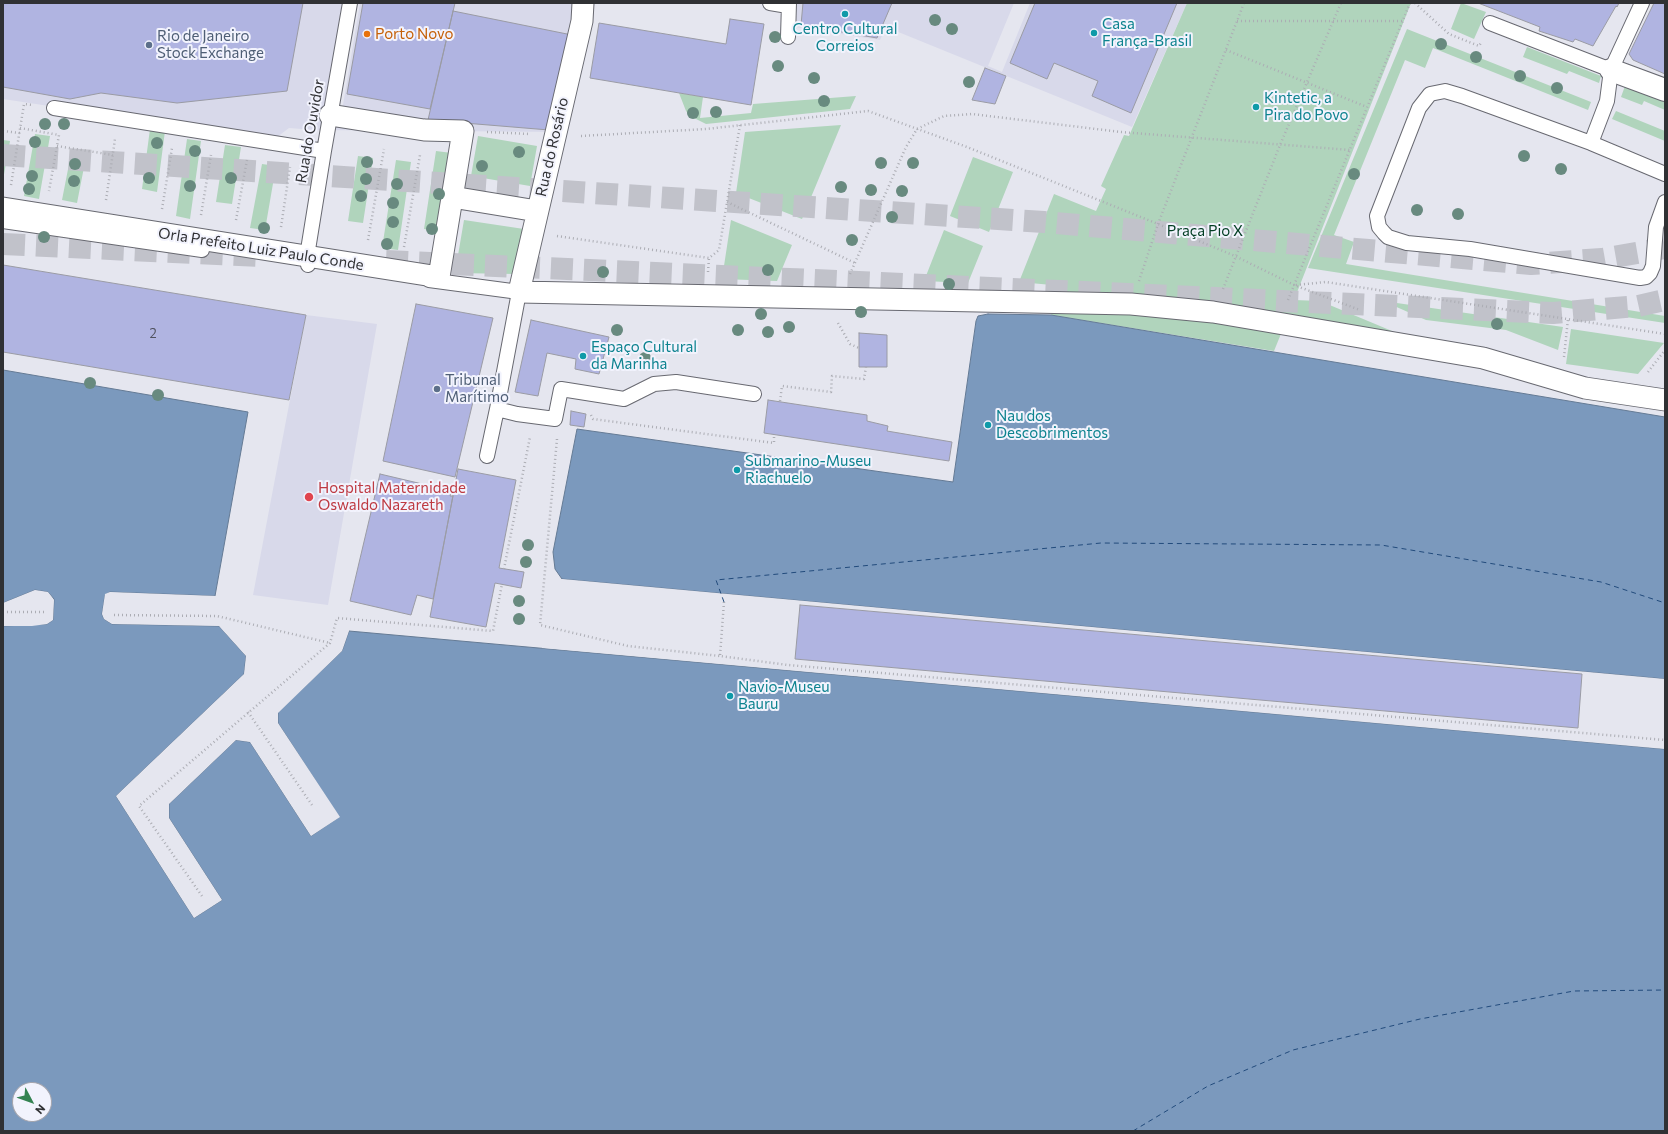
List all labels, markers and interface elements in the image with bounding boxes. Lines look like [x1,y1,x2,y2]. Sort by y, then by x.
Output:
marker: Centro Cultural Correios [840,9,850,19]
place label: Casa França-Brasil [1102,15,1192,50]
place label: Centro Cultural Correios [793,20,897,55]
place label: Porto Novo [375,25,453,43]
place label: Rio de Janeiro Stock Exchange [157,27,264,62]
marker: Casa França-Brasil [1089,28,1099,38]
marker: Porto Novo [362,29,372,39]
marker: Rio de Janeiro Stock Exchange [144,40,154,50]
street label: Rua do Ouvidor [292,78,328,184]
place label: Kintetic, a Pira do Povo [1264,89,1349,124]
street label: Rua do Rosário [532,96,572,198]
marker: Kintetic, a Pira do Povo [1251,102,1261,112]
park label: Praça Pio X [1167,222,1243,240]
street label: Orla Prefeito Luiz Paulo Conde [157,224,365,274]
house number: 2 [149,326,157,342]
place label: Espaço Cultural da Marinha [591,338,697,373]
marker: Espaço Cultural da Marinha [578,351,588,361]
place label: Tribunal Marítimo [445,371,509,406]
marker: Tribunal Marítimo [432,384,442,394]
place label: Nau dos Descobrimentos [996,407,1108,442]
marker: Nau dos Descobrimentos [983,420,993,430]
place label: Submarino-Museu Riachuelo [745,452,871,487]
marker: Submarino-Museu Riachuelo [732,465,742,475]
place label: Hospital Maternidade Oswaldo Nazareth [318,479,466,514]
marker: Hospital Maternidade Oswaldo Nazareth [303,491,315,503]
place label: Navio-Museu Bauru [738,678,830,713]
marker: Navio-Museu Bauru [725,691,735,701]
north arrow [12,1082,52,1122]
text: N [33,1102,48,1117]

